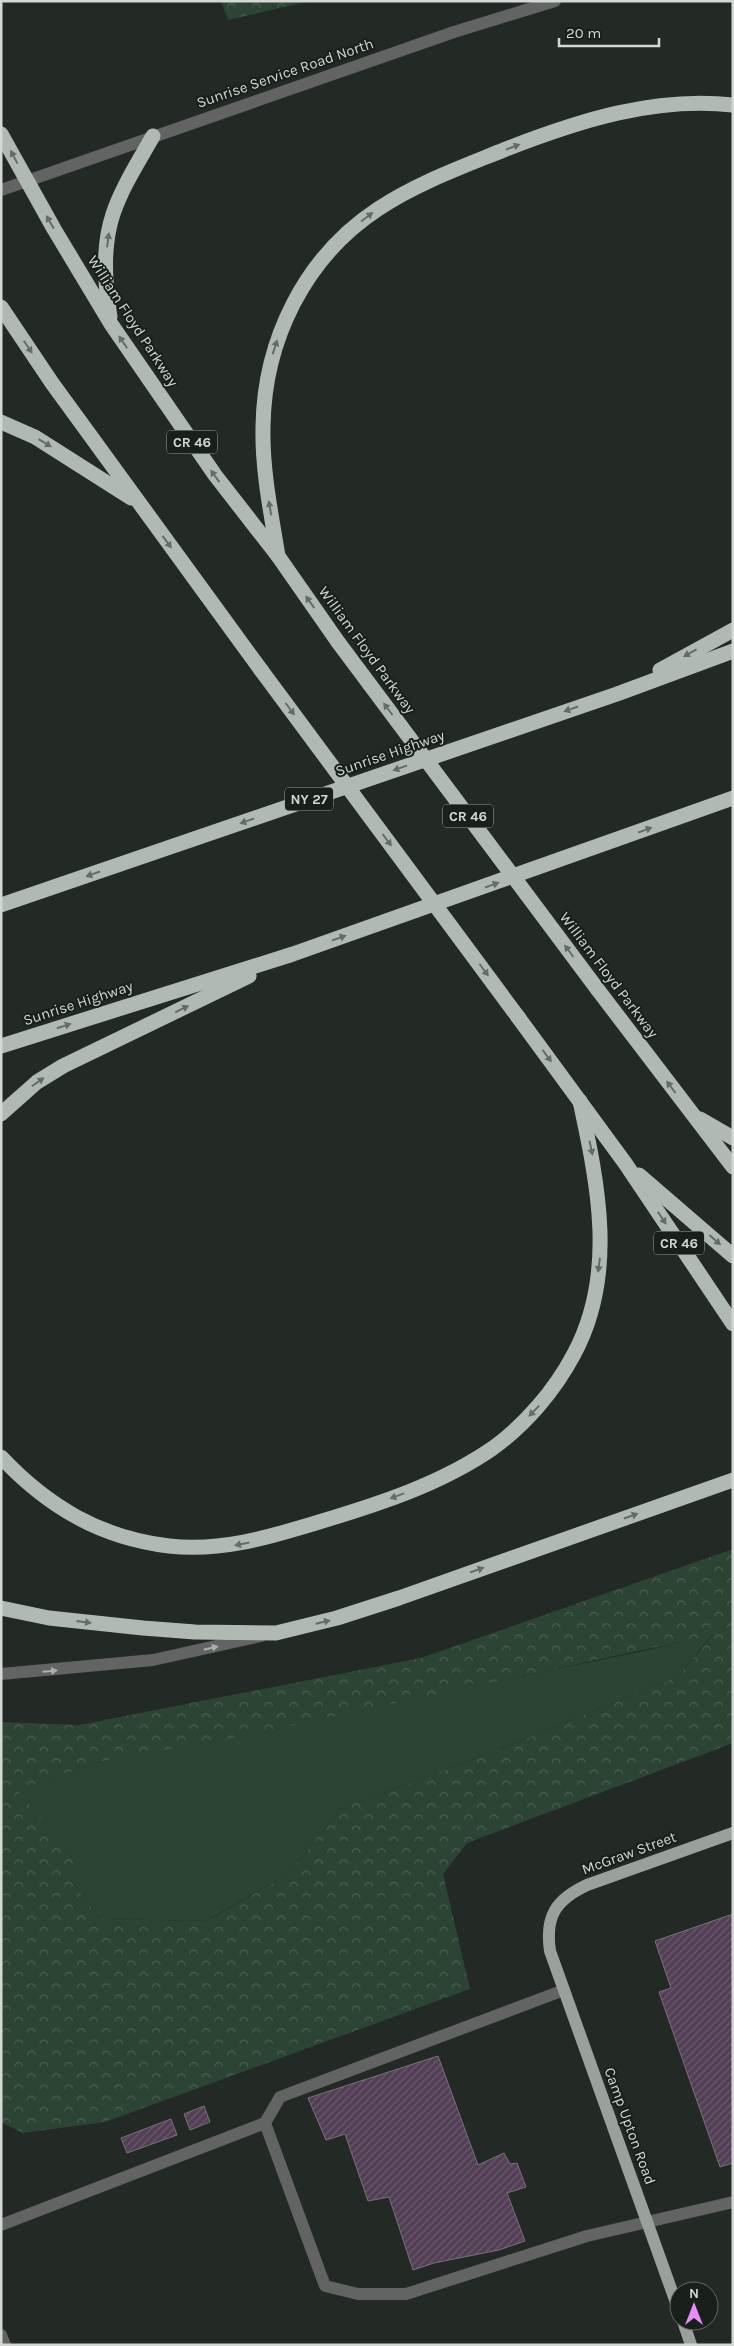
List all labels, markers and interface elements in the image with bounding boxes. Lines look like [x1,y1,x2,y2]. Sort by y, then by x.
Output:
scale bar [559,15,659,47]
text: 20 m [566,24,601,42]
street label: Sunrise Service Road North [194,34,376,112]
one-way arrow [506,142,520,150]
one-way arrow [10,150,18,165]
one-way arrow [360,211,373,222]
one-way arrow [45,215,54,228]
one-way arrow [104,232,112,248]
street label: William Floyd Parkway [84,252,182,390]
one-way arrow [119,335,128,349]
one-way arrow [271,339,279,354]
one-way arrow [23,341,33,354]
road number: CR 46 [167,431,217,454]
one-way arrow [38,438,52,447]
one-way arrow [210,470,221,483]
one-way arrow [266,499,274,515]
one-way arrow [162,535,173,548]
street label: William Floyd Parkway [315,583,419,717]
one-way arrow [305,595,315,609]
one-way arrow [683,649,697,657]
one-way arrow [285,702,295,716]
one-way arrow [382,703,393,716]
one-way arrow [563,706,578,714]
street label: Sunrise Highway [333,726,447,780]
one-way arrow [393,765,408,772]
road number: NY 27 [285,788,333,811]
road number: CR 46 [443,804,493,828]
one-way arrow [239,818,254,825]
one-way arrow [638,826,653,833]
one-way arrow [381,833,392,846]
one-way arrow [85,870,100,878]
one-way arrow [485,881,500,888]
street label: William Floyd Parkway [556,909,662,1041]
one-way arrow [332,934,347,942]
one-way arrow [564,944,574,958]
one-way arrow [478,963,489,976]
street label: Sunrise Highway [21,977,135,1029]
one-way arrow [175,1004,189,1012]
one-way arrow [57,1021,72,1029]
one-way arrow [542,1049,553,1062]
one-way arrow [31,1077,44,1087]
one-way arrow [666,1081,677,1094]
one-way arrow [587,1141,595,1157]
one-way arrow [657,1211,667,1224]
road number: CR 46 [654,1232,704,1254]
one-way arrow [708,1235,721,1246]
one-way arrow [595,1258,603,1274]
one-way arrow [528,1405,540,1417]
one-way arrow [389,1492,404,1500]
one-way arrow [623,1512,638,1519]
one-way arrow [234,1540,250,1548]
one-way arrow [470,1566,485,1573]
one-way arrow [76,1618,92,1626]
one-way arrow [316,1618,331,1626]
one-way arrow [203,1644,218,1652]
one-way arrow [42,1666,58,1674]
street label: McGraw Street [579,1827,679,1878]
street label: Camp Upton Road [600,2065,660,2187]
north arrow [669,2281,719,2331]
text: N [689,2285,699,2302]

